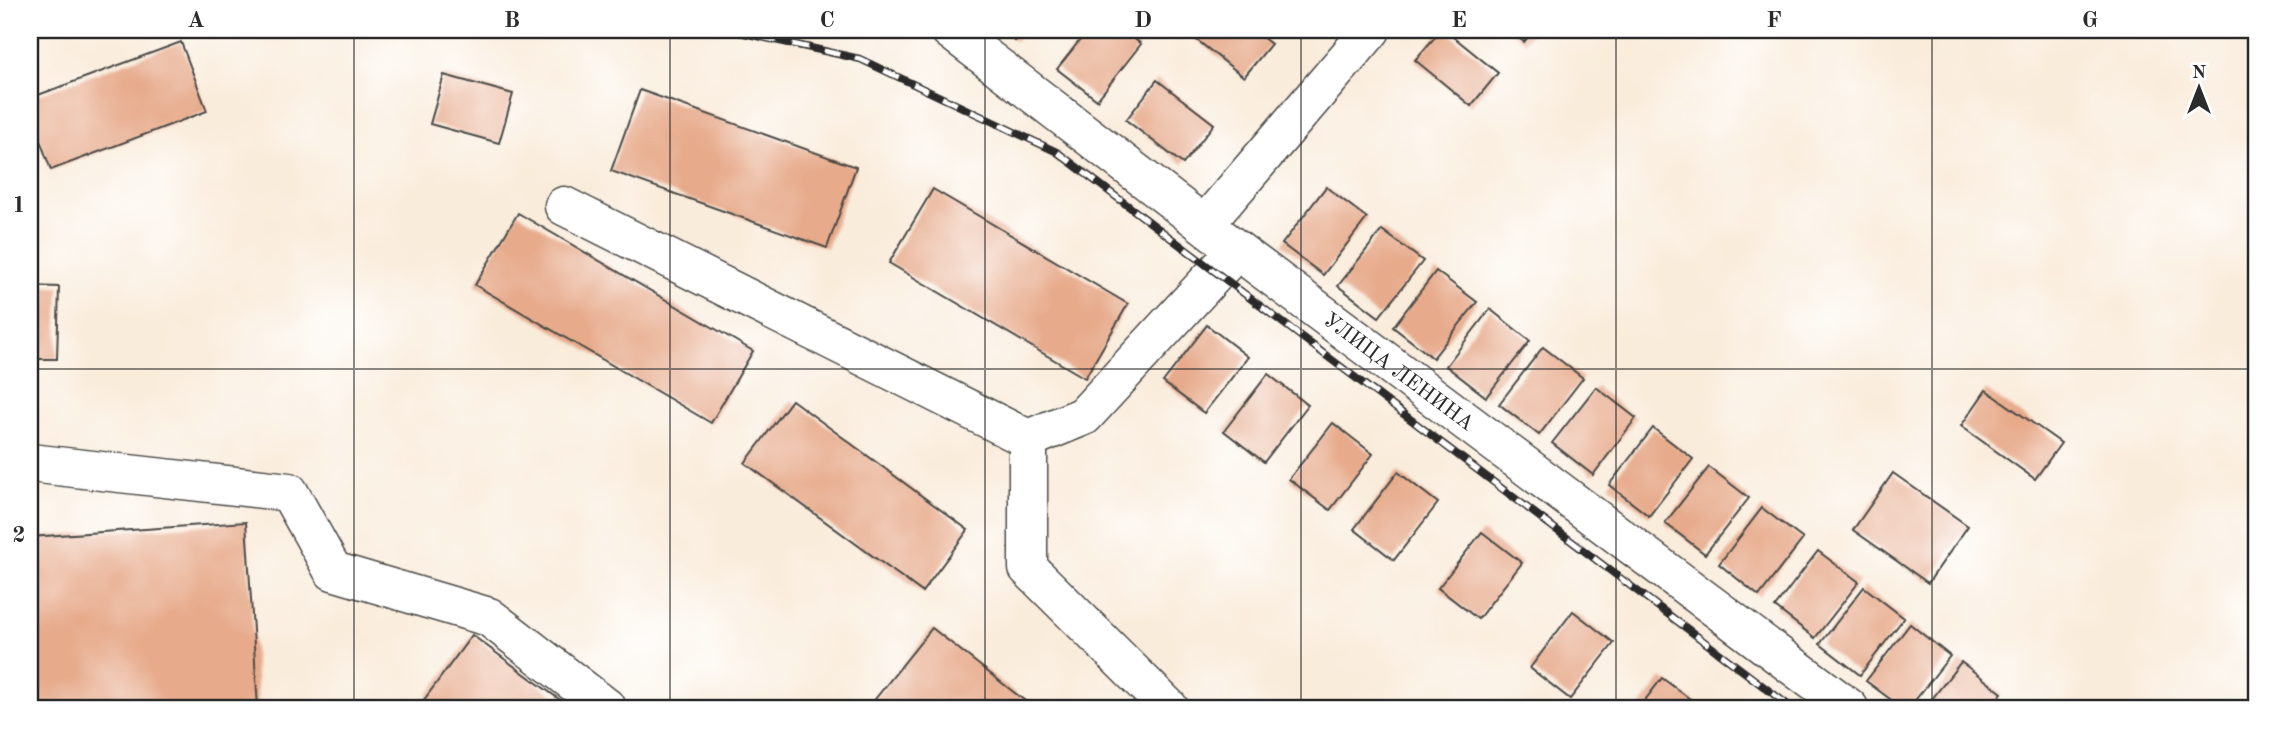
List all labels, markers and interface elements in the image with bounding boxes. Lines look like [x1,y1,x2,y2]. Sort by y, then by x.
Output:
text: A [187,9,205,32]
text: B [504,9,520,32]
text: C [819,9,835,32]
text: D [1134,9,1152,32]
text: E [1451,9,1467,32]
text: F [1766,9,1782,32]
text: G [2082,9,2098,32]
north arrow [2164,52,2234,122]
text: N [2192,64,2207,83]
text: 1 [12,194,26,217]
street label: УЛИЦА ЛЕНИНА [1319,310,1477,435]
text: 2 [12,524,26,547]

